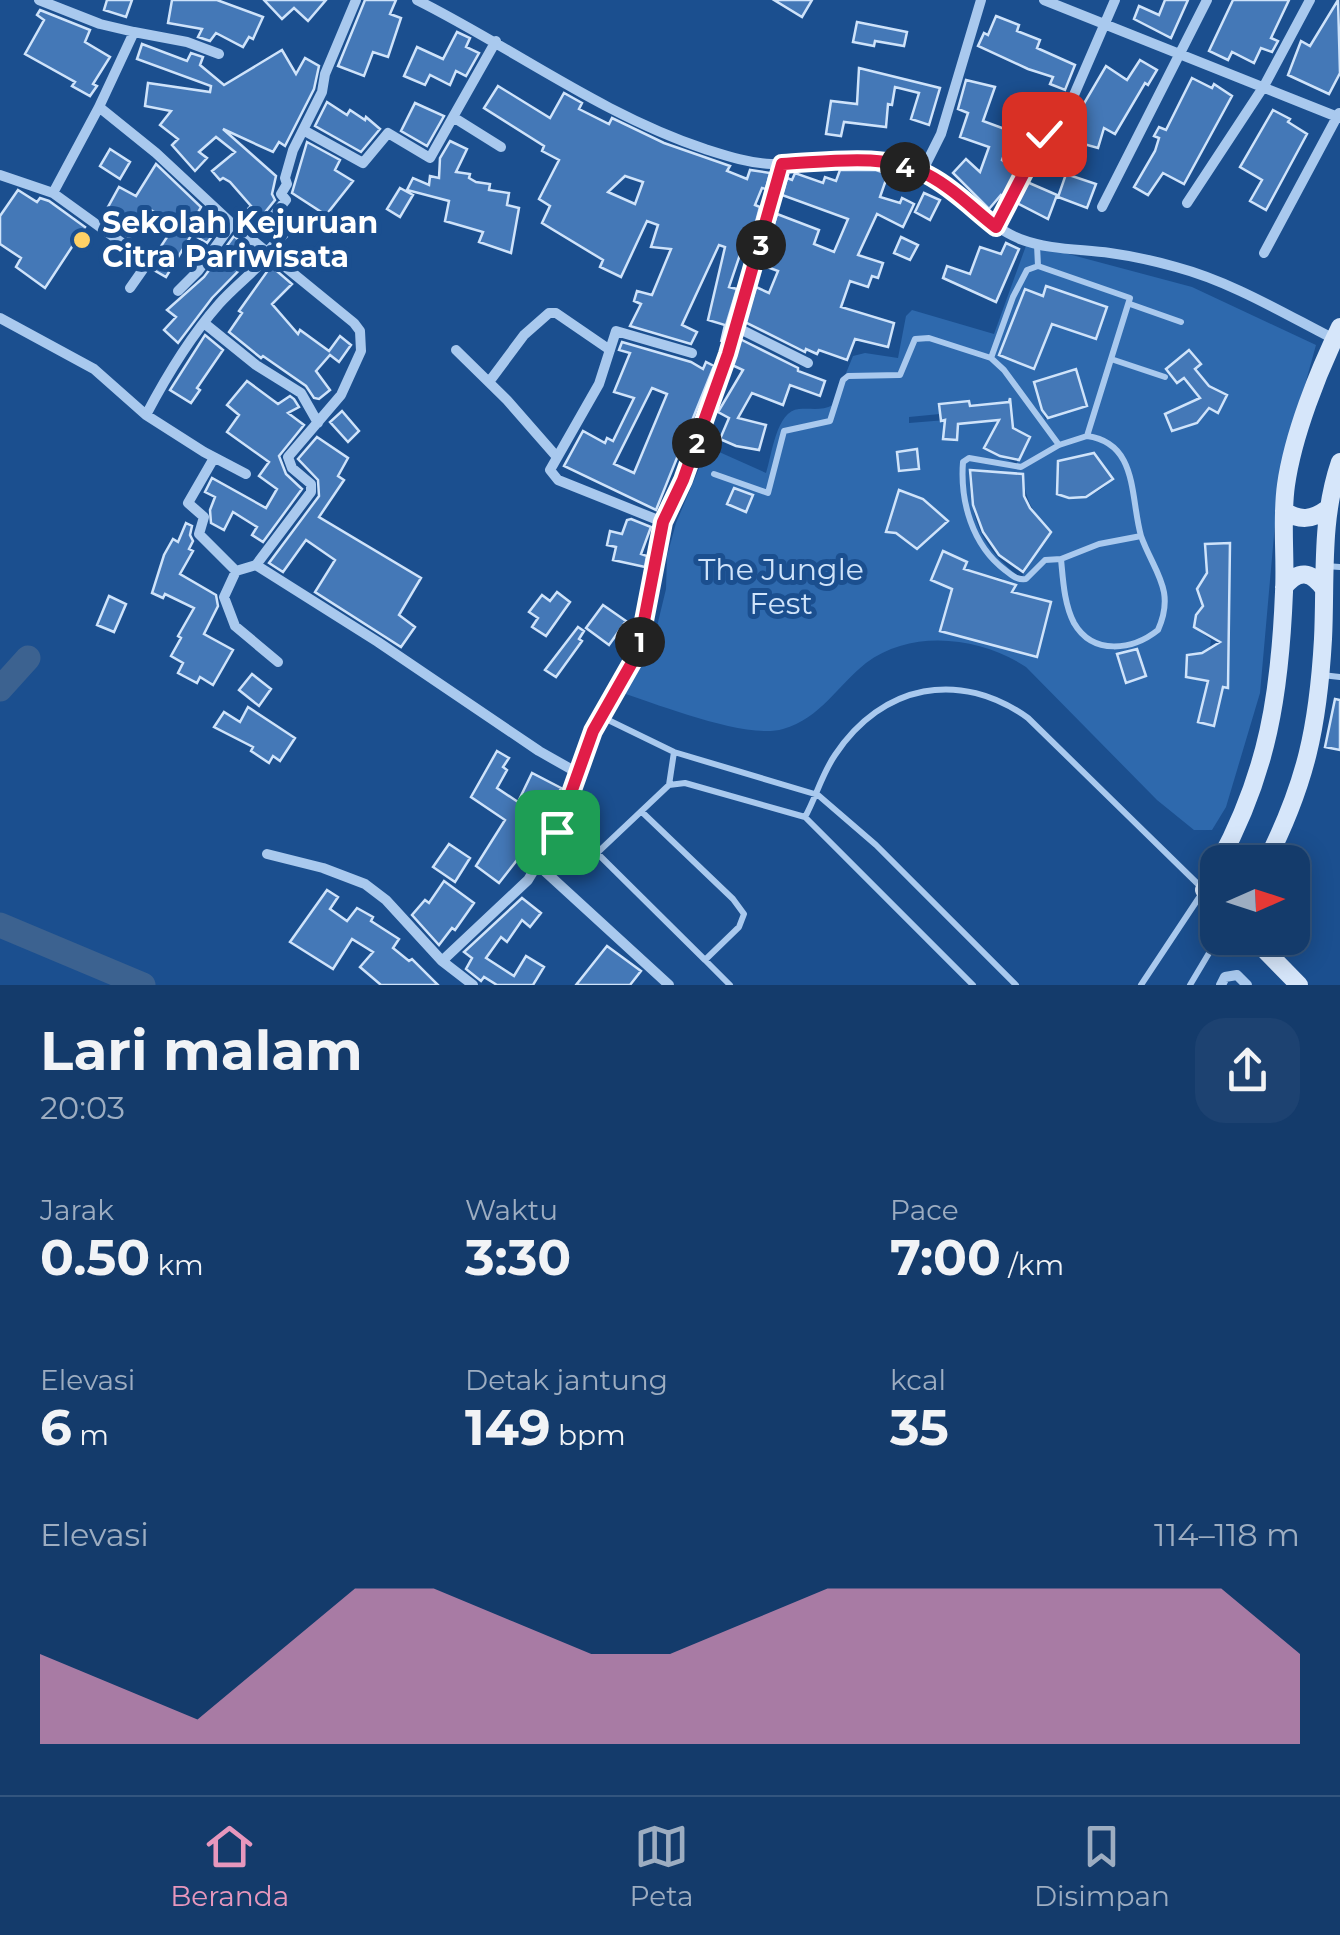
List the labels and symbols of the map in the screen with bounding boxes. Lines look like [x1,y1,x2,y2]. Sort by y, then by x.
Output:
pin [1002,92,1087,177]
pin: 4 [880,142,930,192]
place label: Sekolah Kejuruan Citra Pariwisata [102,204,378,275]
pin: 3 [736,220,786,270]
marker: Sekolah Kejuruan Citra Pariwisata [71,229,93,251]
pin: 2 [672,418,722,468]
park label: The Jungle Fest [698,551,864,622]
pin: 1 [615,617,665,667]
pin [515,790,600,875]
north arrow [1200,845,1310,955]

